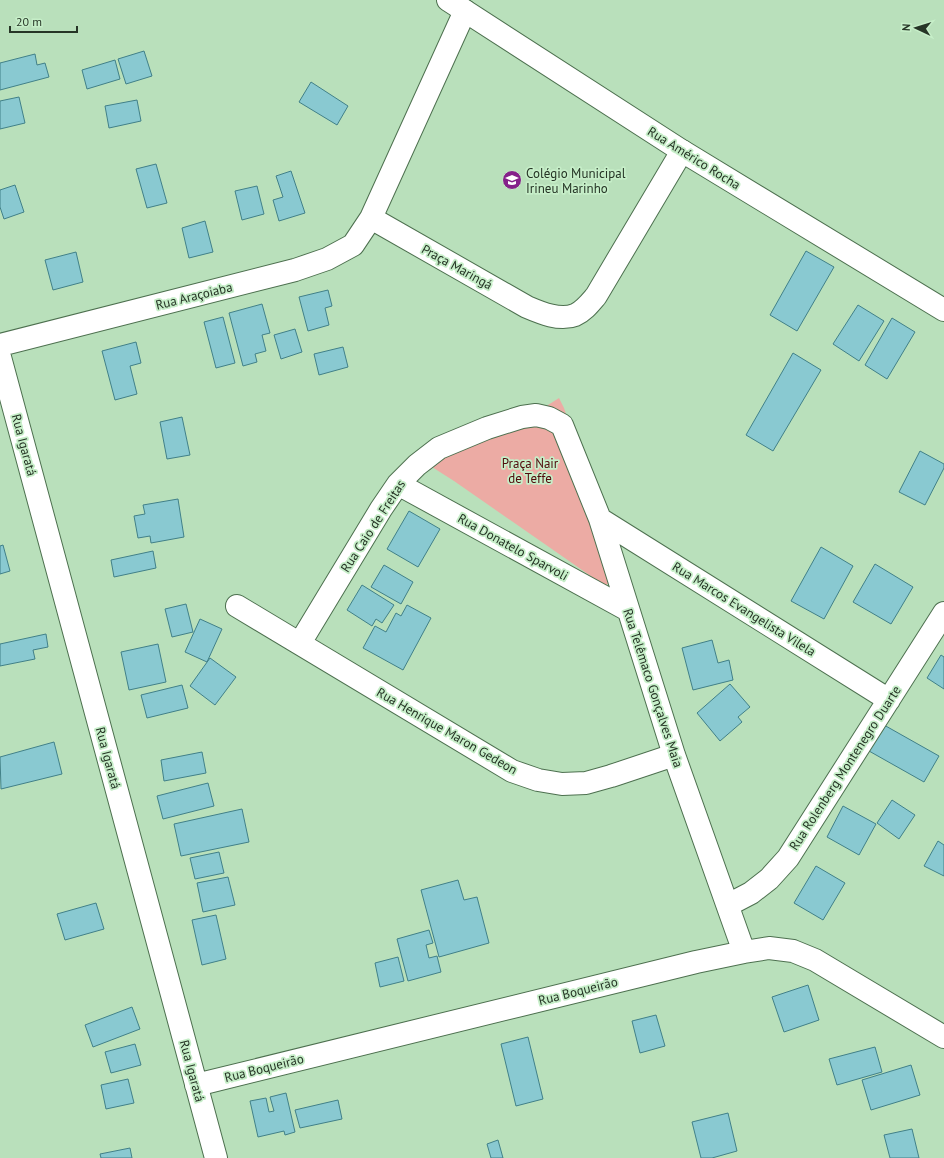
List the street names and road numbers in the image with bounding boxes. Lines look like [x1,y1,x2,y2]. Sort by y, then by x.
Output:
street label: Rua Américo Rocha [644,123,744,193]
street label: Praça Maringá [418,241,496,293]
street label: Rua Araçoiaba [154,278,234,314]
street label: Rua Igaratá [8,412,40,478]
street label: Rua Caio de Freitas [337,477,409,575]
street label: Rua Donatelo Sparvoli [455,510,571,584]
street label: Rua Marcos Evangelista Vilela [669,558,819,660]
street label: Rua Telêmaco Gonçalves Maia [619,606,687,770]
street label: Rua Rolenberg Montenegro Duarte [785,682,905,854]
street label: Rua Henrique Maron Gedeon [374,684,520,778]
street label: Rua Igaratá [92,725,124,791]
street label: Rua Boqueirão [537,973,619,1009]
street label: Rua Igaratá [176,1038,208,1104]
street label: Rua Boqueirão [223,1050,305,1086]

